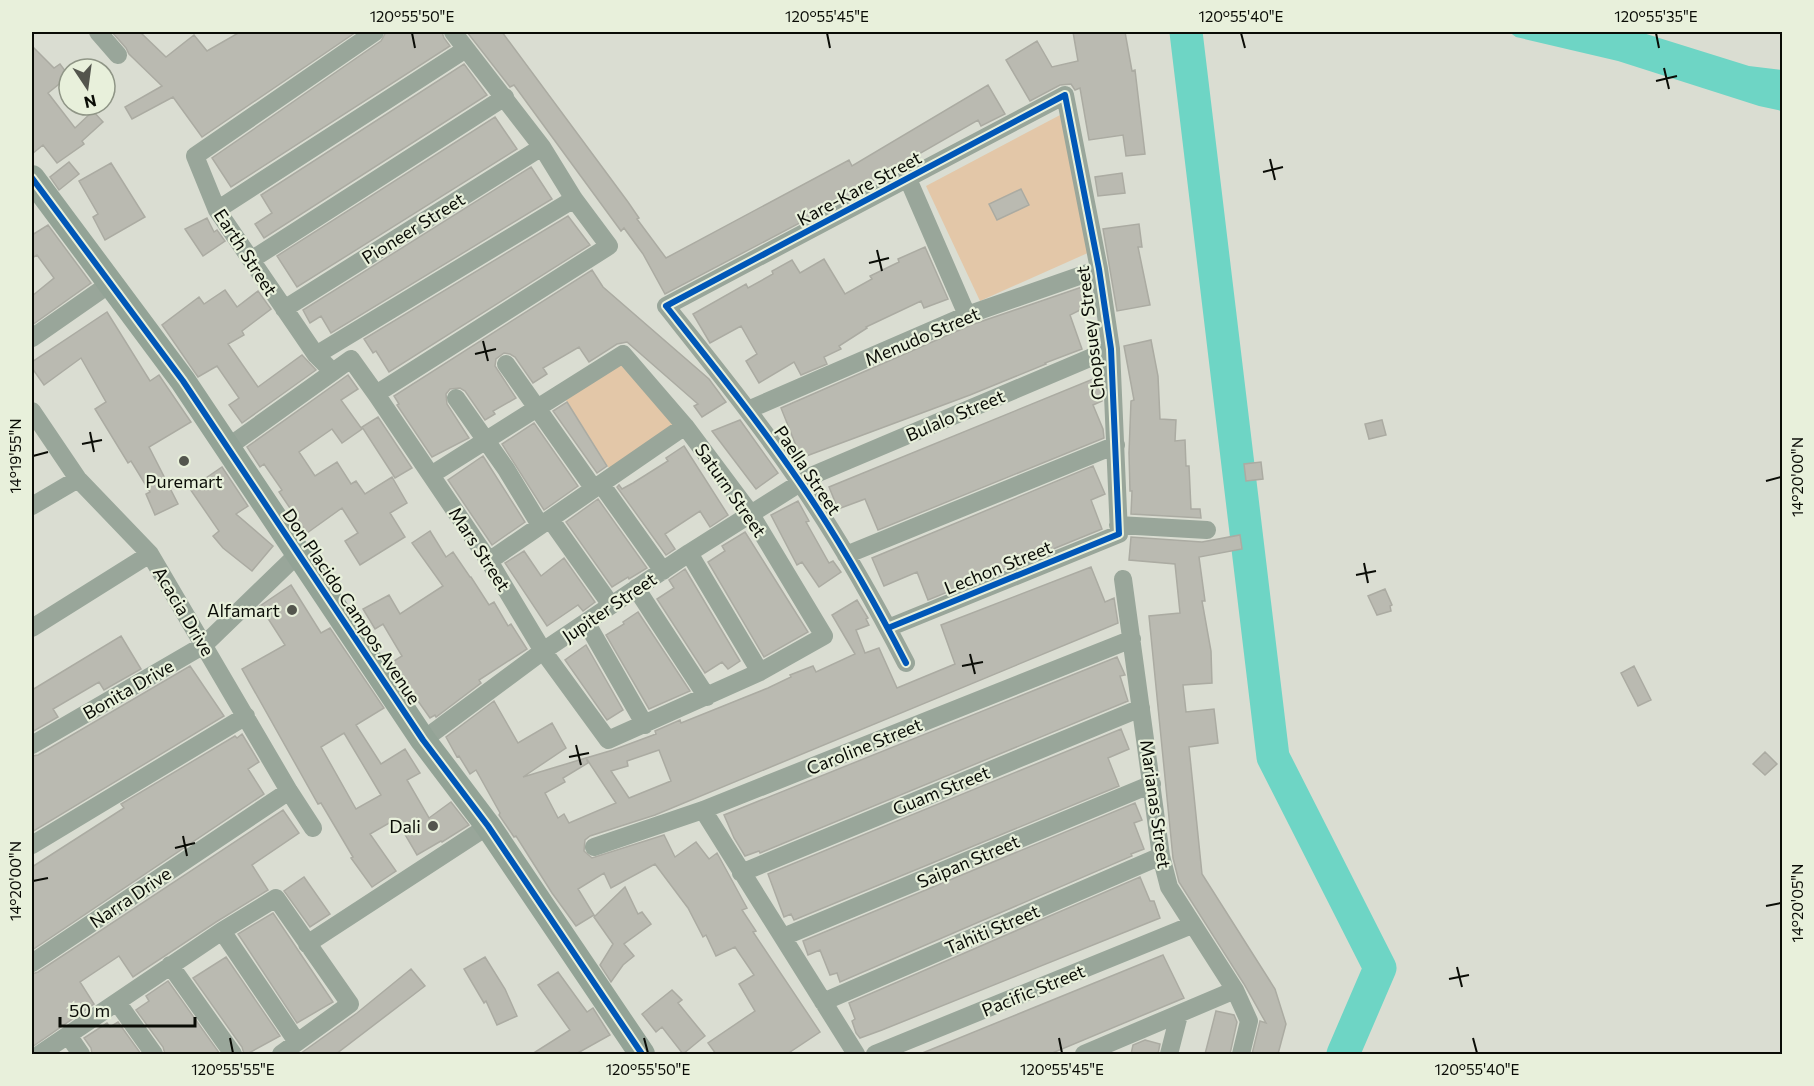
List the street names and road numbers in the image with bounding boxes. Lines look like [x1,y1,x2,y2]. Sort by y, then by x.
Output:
street label: Kare-Kare Street [793,146,925,230]
street label: Pioneer Street [357,188,469,268]
street label: Earth Street [210,204,282,300]
street label: Chopsuey Street [1071,265,1109,401]
street label: Menudo Street [861,302,983,370]
street label: Bulalo Street [902,384,1008,446]
street label: Paella Street [770,421,846,519]
street label: Saturn Street [691,439,771,541]
street label: Mars Street [445,503,515,595]
street label: Don Placido Campos Avenue [278,504,426,708]
street label: Lechon Street [941,535,1055,599]
street label: Acacia Drive [149,562,219,660]
street label: Jupiter Street [558,567,660,647]
street label: Bonita Drive [79,654,177,724]
street label: Caroline Street [803,713,925,779]
street label: Marianas Street [1136,738,1176,870]
street label: Guam Street [889,761,993,819]
street label: Saipan Street [913,830,1023,892]
street label: Narra Drive [85,862,175,932]
street label: Tahiti Street [941,899,1043,959]
street label: Pacific Street [978,959,1088,1021]

